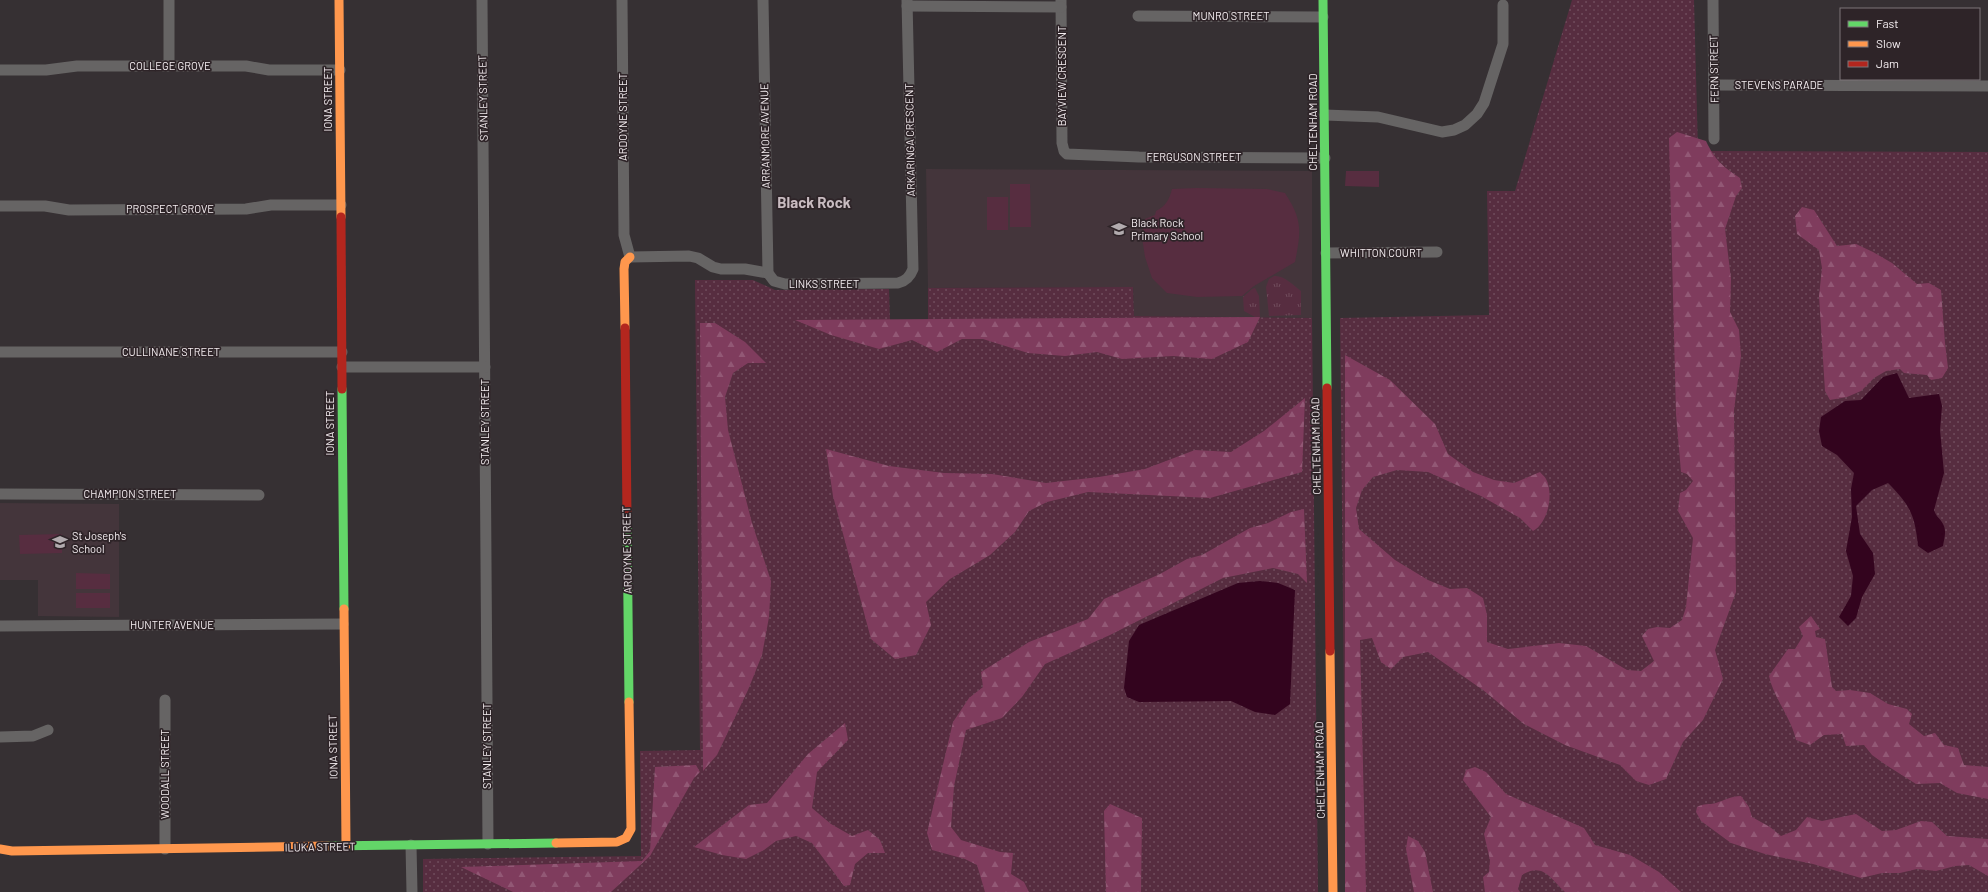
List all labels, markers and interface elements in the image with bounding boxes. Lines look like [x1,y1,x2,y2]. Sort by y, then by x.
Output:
legend [1840,8,1980,80]
street label: MUNRO STREET [1193,9,1269,22]
text: Fast [1876,16,1899,30]
street label: BAYVIEW CRESCENT [1055,26,1068,126]
street label: FERN STREET [1706,35,1721,103]
text: Slow [1876,36,1901,50]
street label: STANLEY STREET [475,55,490,141]
text: Jam [1876,56,1899,70]
street label: COLLEGE GROVE [129,59,211,72]
street label: IONA STREET [321,67,334,131]
street label: ARDOYNE STREET [616,73,629,161]
street label: CHELTENHAM ROAD [1306,73,1319,171]
street label: STEVENS PARADE [1735,78,1824,91]
street label: ARRANMORE AVENUE [757,83,772,189]
street label: ARKARINGA CRESCENT [902,83,917,197]
street label: FERGUSON STREET [1146,150,1242,163]
district label: Black Rock [777,193,851,211]
street label: PROSPECT GROVE [126,202,214,215]
place label: Black Rock Primary School [1131,216,1203,242]
school or university icon: Black Rock Primary School [1110,220,1128,238]
street label: WHITTON COURT [1340,246,1422,259]
street label: LINKS STREET [789,277,859,290]
street label: CULLINANE STREET [122,345,220,358]
street label: STANLEY STREET [478,379,491,465]
street label: IONA STREET [323,391,336,455]
street label: CHELTENHAM ROAD [1308,397,1323,495]
street label: CHAMPION STREET [83,487,177,500]
street label: ARDOYNE STREET [619,506,634,594]
place label: St Joseph's School [72,529,126,555]
school or university icon: St Joseph's School [51,533,69,551]
street label: HUNTER AVENUE [130,618,214,631]
street label: STANLEY STREET [480,703,493,789]
street label: IONA STREET [325,715,340,780]
street label: CHELTENHAM ROAD [1312,721,1327,819]
street label: WOODALL STREET [158,729,171,819]
street label: ILUKA STREET [284,839,356,854]

